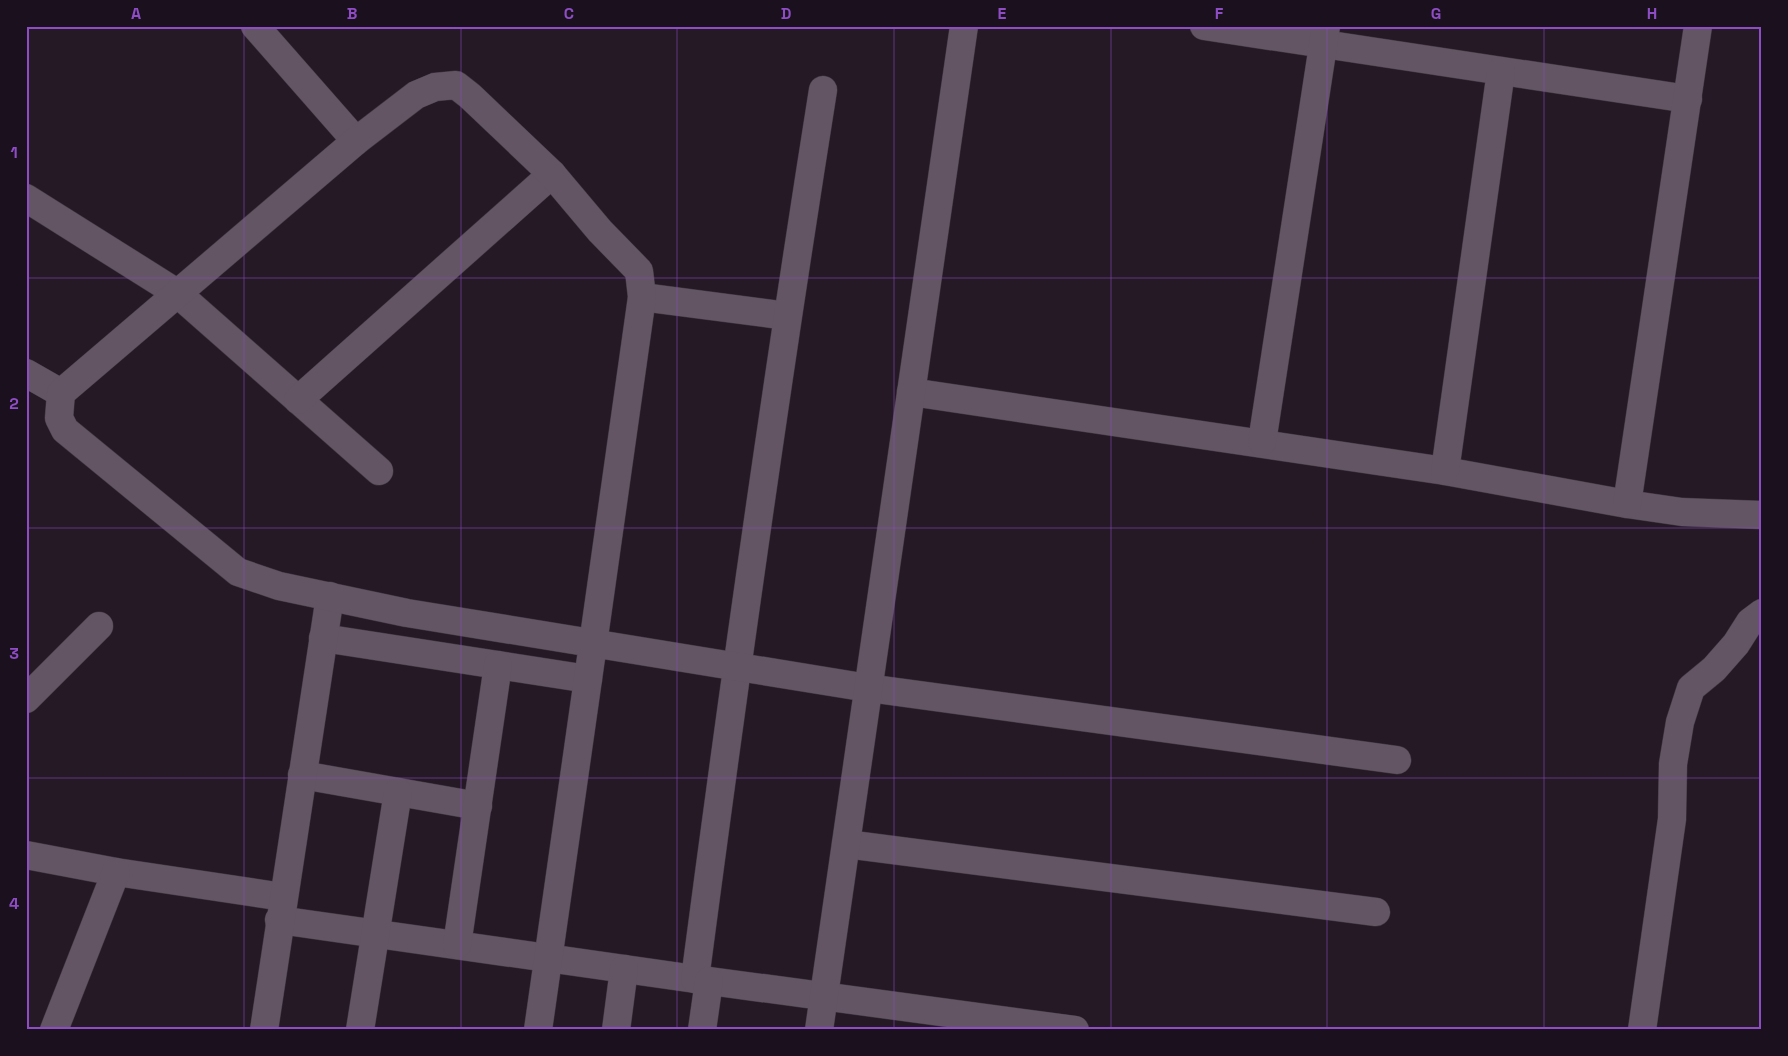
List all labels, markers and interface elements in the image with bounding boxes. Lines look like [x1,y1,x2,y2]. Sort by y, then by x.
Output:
text: A [131,3,141,24]
text: B [347,3,357,24]
text: C [564,3,574,24]
text: D [781,3,791,24]
text: E [998,3,1007,24]
text: F [1215,3,1224,24]
text: G [1431,3,1441,24]
text: H [1647,3,1657,24]
text: 1 [10,142,18,163]
text: 2 [9,393,19,414]
text: 3 [9,643,19,664]
text: 4 [9,893,19,914]

